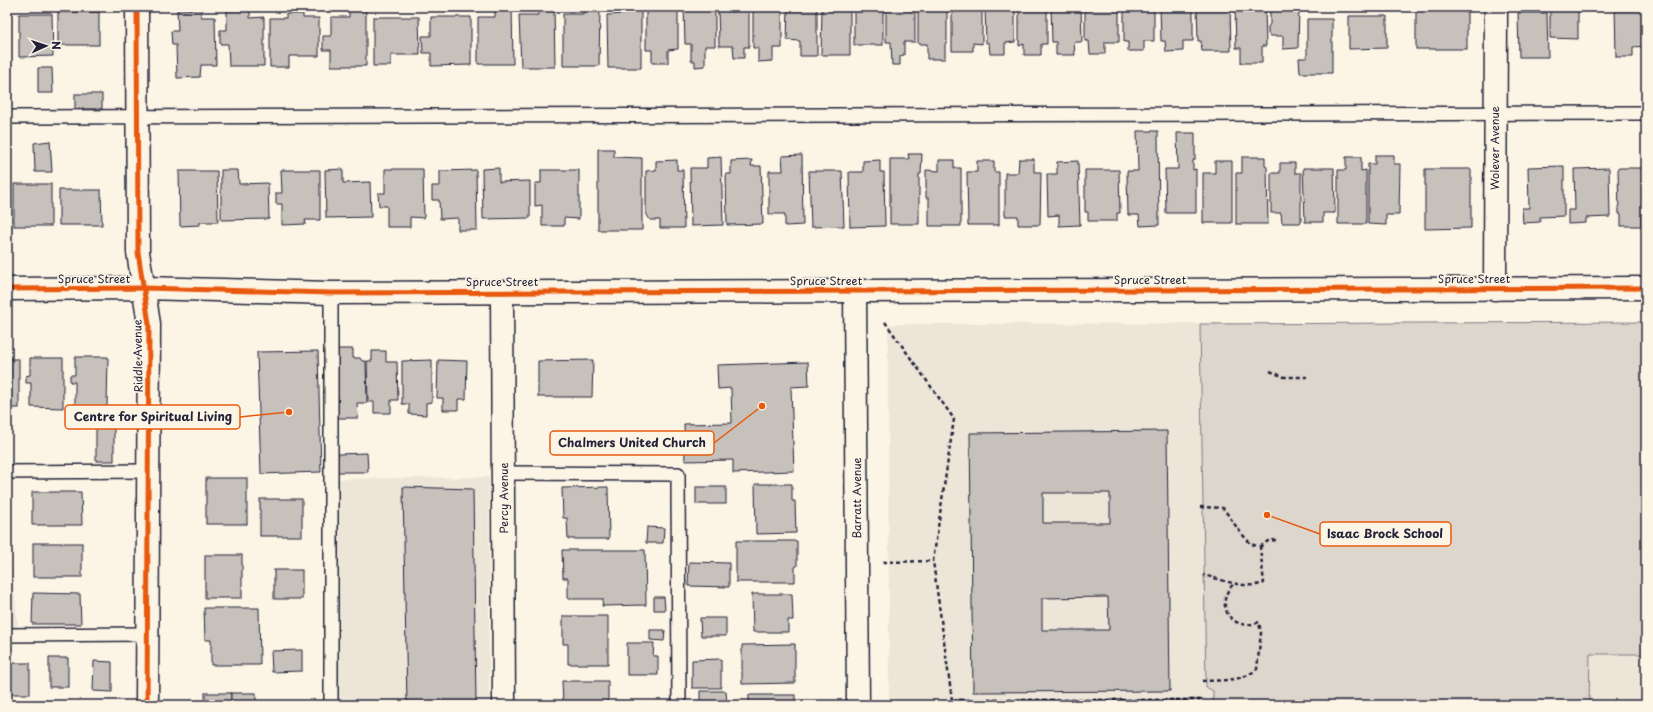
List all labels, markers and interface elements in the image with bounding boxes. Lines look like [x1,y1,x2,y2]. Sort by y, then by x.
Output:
north arrow [26,26,66,66]
text: N [48,41,65,51]
street label: Wolever Avenue [1486,106,1503,190]
street label: Spruce Street [58,270,131,287]
street label: Spruce Street [1438,270,1511,287]
street label: Spruce Street [1114,271,1187,288]
street label: Spruce Street [790,272,863,289]
street label: Spruce Street [466,273,539,290]
street label: Riddle Avenue [128,319,147,393]
callout: Centre for Spiritual Living [65,405,240,429]
text: Centre for Spiritual Living [74,407,232,425]
callout: Chalmers United Church [550,431,714,455]
text: Chalmers United Church [558,433,706,451]
street label: Barratt Avenue [848,457,865,539]
street label: Percy Avenue [495,463,512,533]
callout: Isaac Brock School [1320,522,1451,546]
text: Isaac Brock School [1327,524,1443,542]

